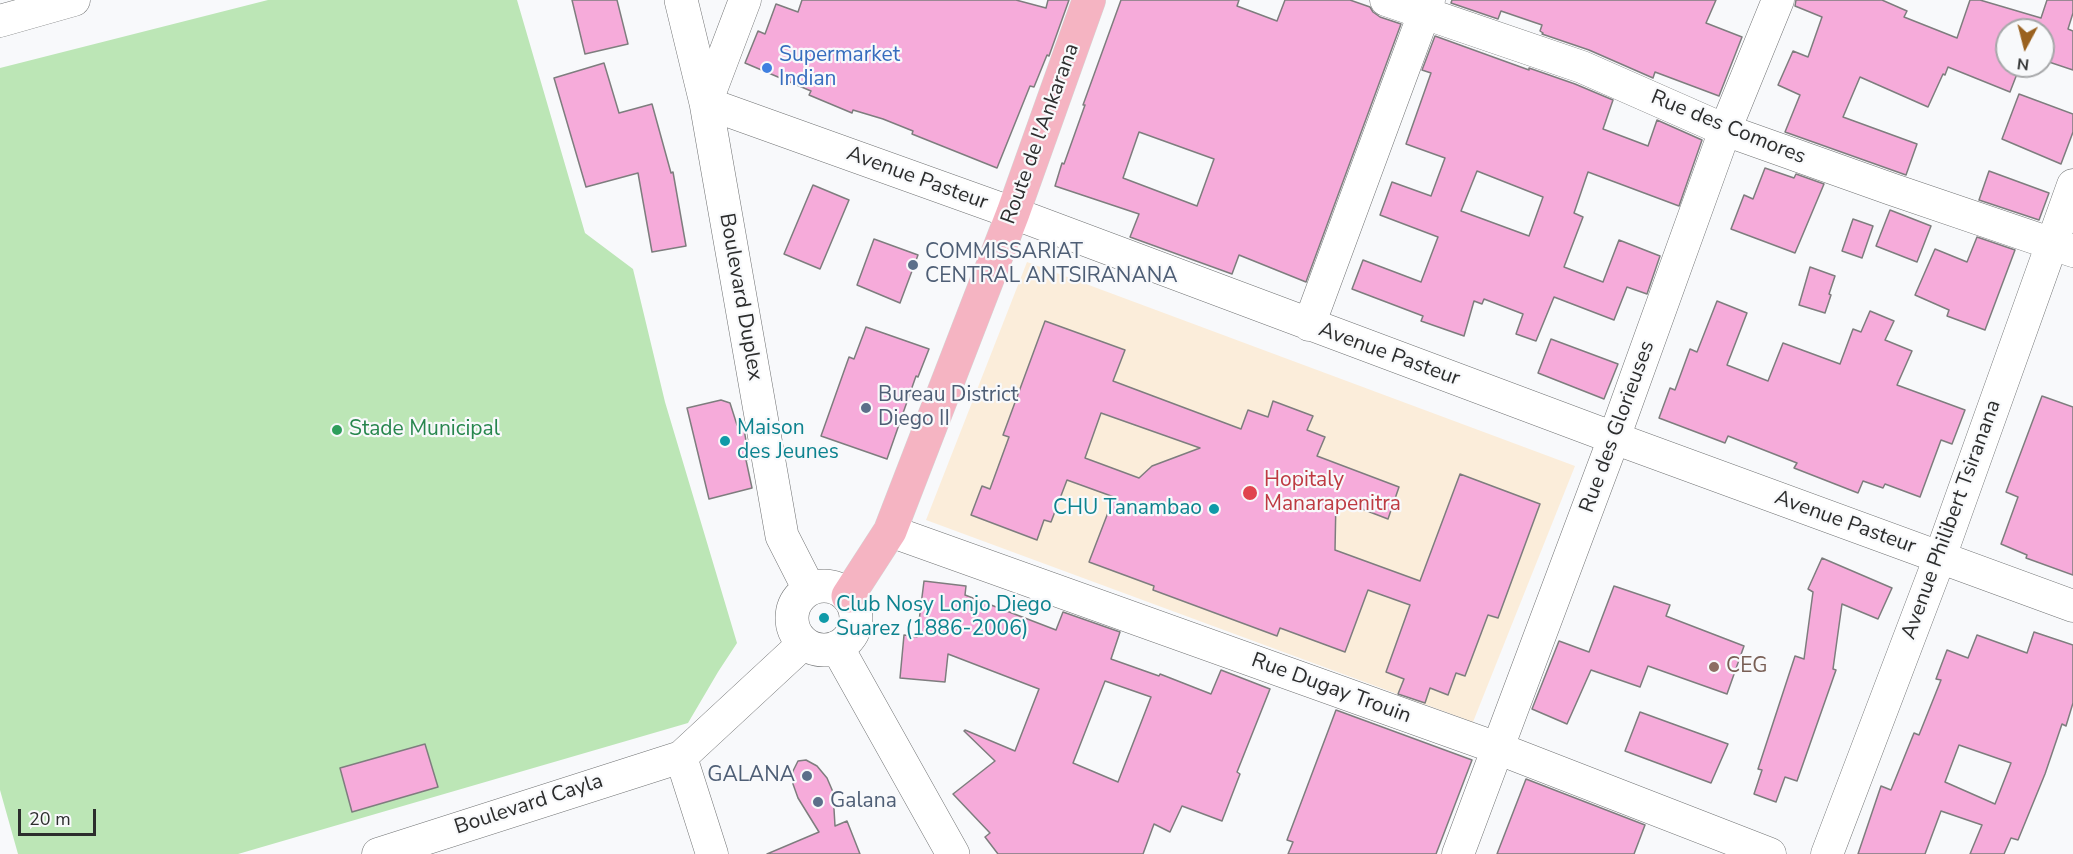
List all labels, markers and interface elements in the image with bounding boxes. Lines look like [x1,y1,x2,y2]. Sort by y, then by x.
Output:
north arrow [1995,18,2055,78]
street label: Route de l'Ankarana [997,40,1085,228]
place label: Supermarket Indian [779,43,900,93]
text: N [2016,52,2030,76]
marker: Supermarket Indian [760,61,774,75]
street label: Rue des Comores [1647,85,1809,171]
street label: Avenue Pasteur [843,142,991,216]
street label: Boulevard Duplex [713,211,767,383]
place label: COMMISSARIAT CENTRAL ANTSIRANANA [925,240,1178,290]
marker: COMMISSARIAT CENTRAL ANTSIRANANA [906,258,920,272]
street label: Avenue Pasteur [1315,318,1463,392]
street label: Rue des Glorieuses [1575,338,1661,516]
place label: Bureau District Diego II [878,383,1018,433]
street label: Avenue Philibert Tsiranana [1897,397,2007,643]
marker: Bureau District Diego II [859,401,873,415]
place label: Maison des Jeunes [737,416,839,466]
place label: Stade Municipal [349,417,500,443]
marker: Stade Municipal [330,423,344,437]
marker: Maison des Jeunes [718,434,732,448]
place label: Hopitaly Manarapenitra [1264,468,1401,518]
marker: Hopitaly Manarapenitra [1241,484,1259,502]
street label: Avenue Pasteur [1771,486,1919,560]
place label: CHU Tanambao [1053,496,1202,522]
marker: CHU Tanambao [1207,502,1221,516]
place label: Club Nosy Lonjo Diego Suarez (1886-2006) [836,593,1052,643]
marker: Club Nosy Lonjo Diego Suarez (1886-2006) [817,611,831,625]
street label: Rue Dugay Trouin [1248,648,1414,730]
place label: CEG [1726,654,1768,680]
marker: CEG [1707,660,1721,674]
place label: GALANA [707,763,795,789]
street label: Boulevard Cayla [452,769,606,841]
marker: GALANA [800,769,814,783]
place label: Galana [830,789,897,815]
marker: Galana [811,795,825,809]
scale bar [21,797,99,835]
text: 20 m [29,807,71,831]

